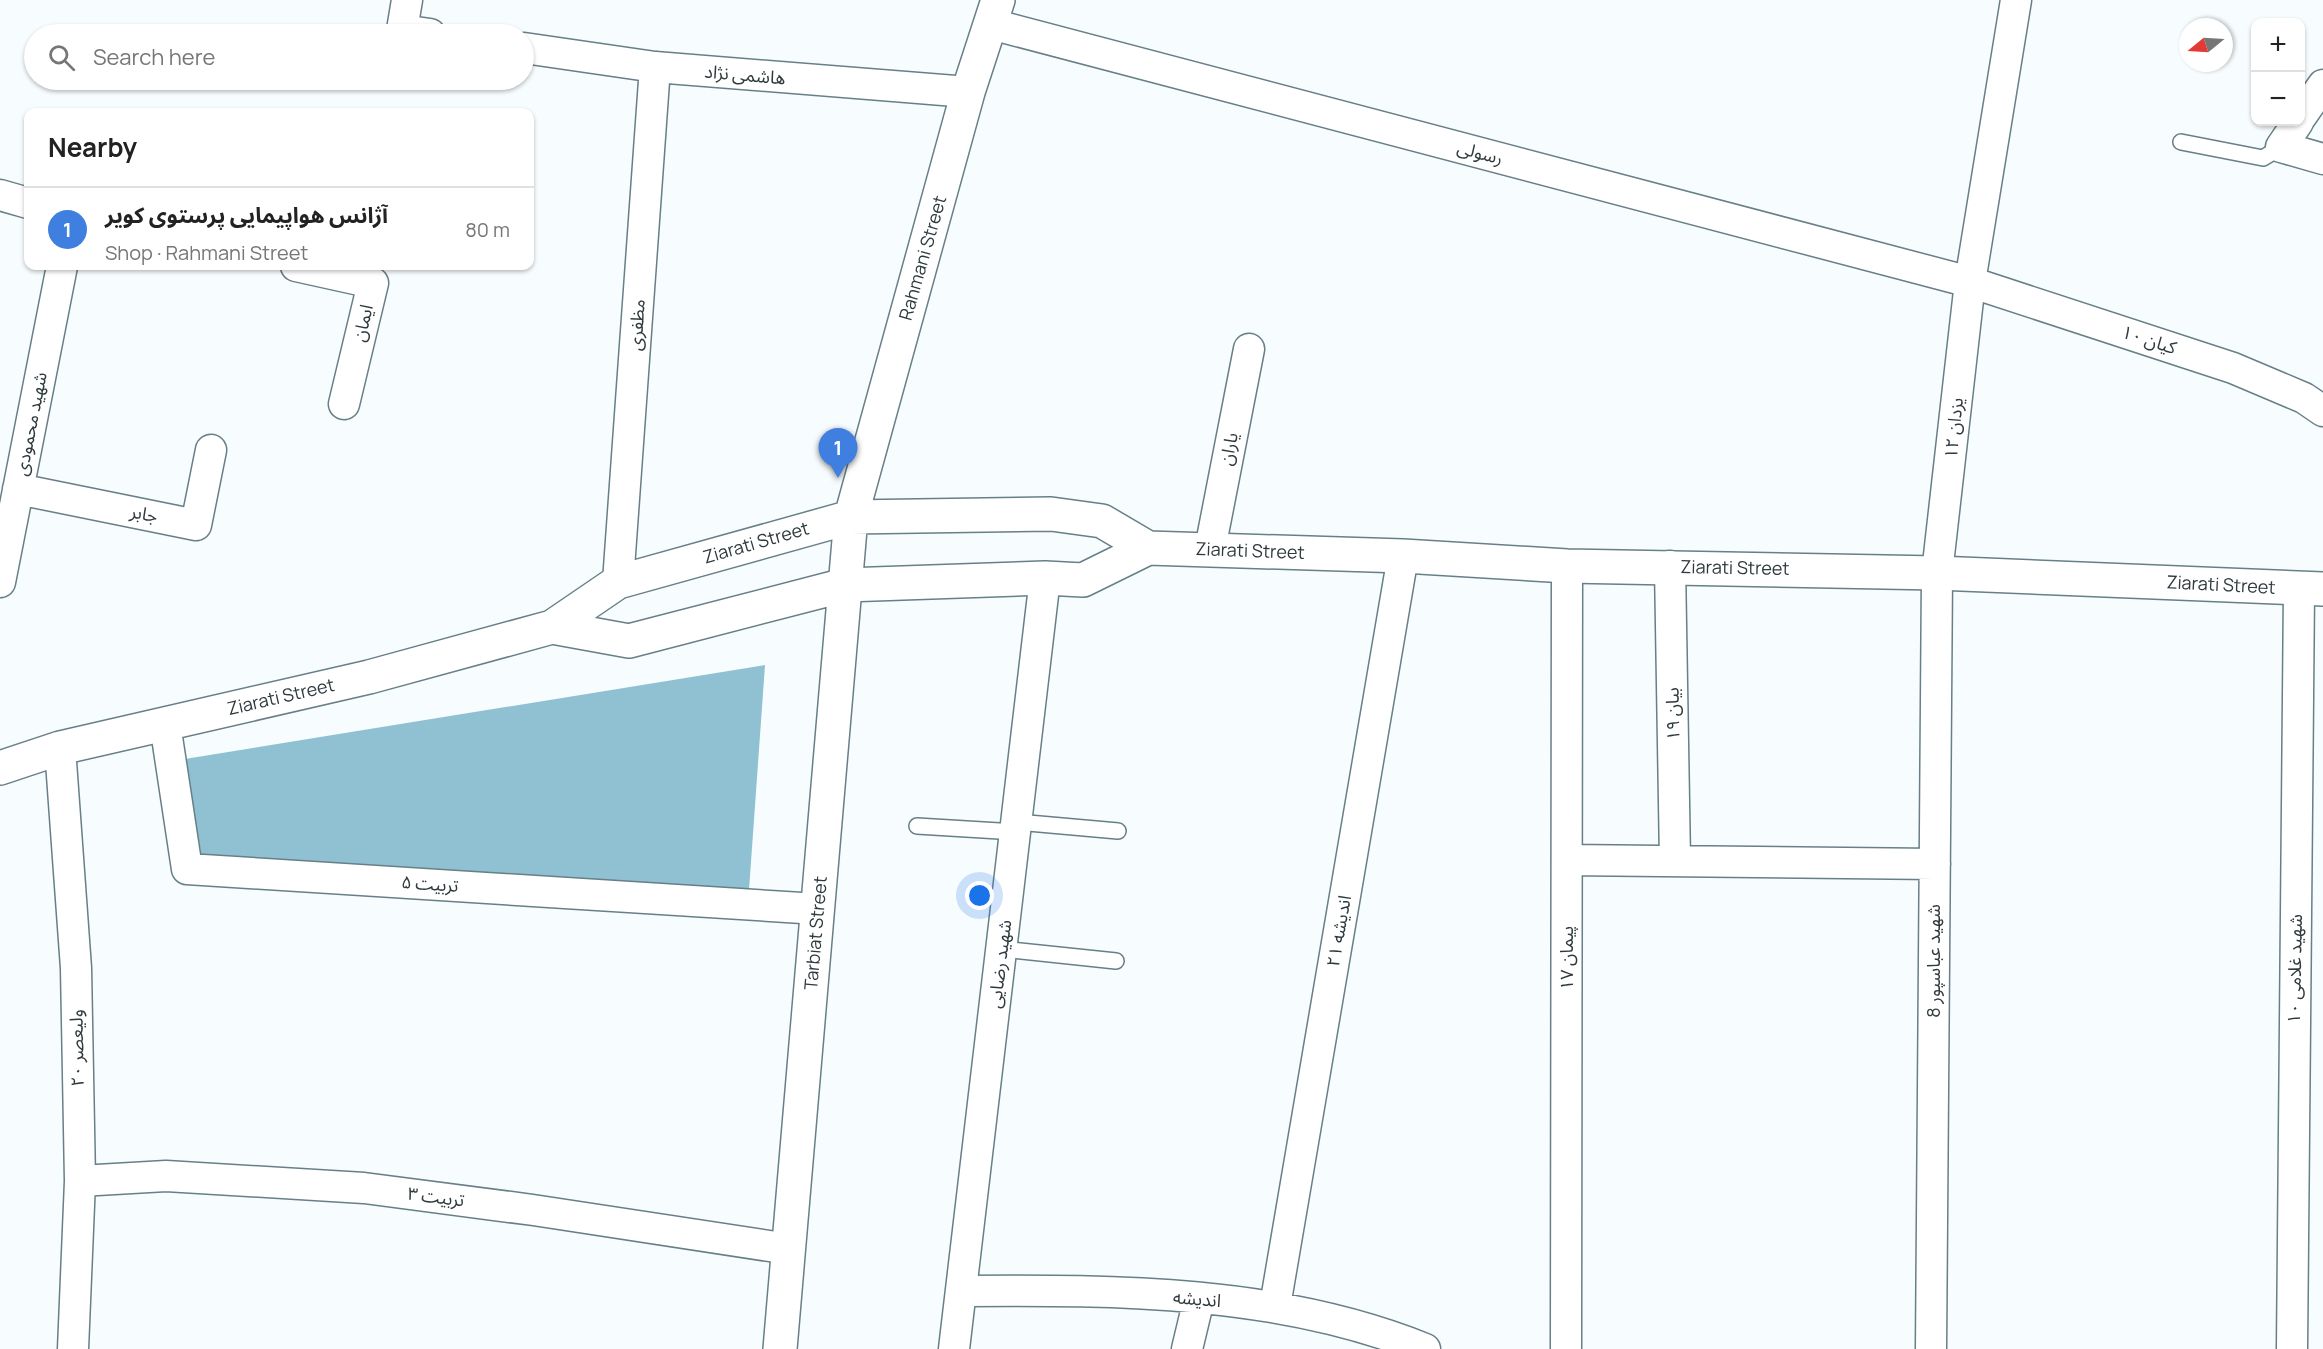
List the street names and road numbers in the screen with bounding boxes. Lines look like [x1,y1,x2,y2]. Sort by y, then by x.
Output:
street label: هاشمی نژاد [704,59,787,90]
street label: رسولی [1455,134,1506,170]
street label: Rahmani Street [893,193,951,323]
street label: مظفری [622,298,650,352]
street label: ایمان [346,302,378,344]
street label: کیان ۱۰ [2119,319,2180,359]
street label: شهید محمودی [8,370,52,478]
street label: یزدان ۱۲ [1938,396,1968,460]
street label: یاران [1213,430,1243,467]
street label: جابر [127,498,160,527]
street label: Ziarati Street [700,515,812,569]
street label: Ziarati Street [1195,536,1305,564]
street label: Ziarati Street [1680,554,1790,580]
street label: Ziarati Street [2166,569,2276,599]
street label: Ziarati Street [225,672,337,720]
street label: بیان ۱۹ [1660,687,1684,741]
street label: تربیت ۵ [401,869,459,897]
street label: Tarbiat Street [798,875,832,991]
street label: اندیشه ۲۱ [1320,893,1356,969]
street label: شهید عباسپور 8 [1921,904,1945,1018]
street label: شهید غلامی ۱۰ [2281,914,2307,1024]
street label: شهید رضایی [982,918,1016,1010]
street label: پیمان ۱۷ [1554,926,1578,990]
street label: ولیعصر ۲۰ [63,1009,89,1087]
street label: تربیت ۳ [406,1181,466,1211]
street label: اندیشه [1172,1284,1222,1312]

